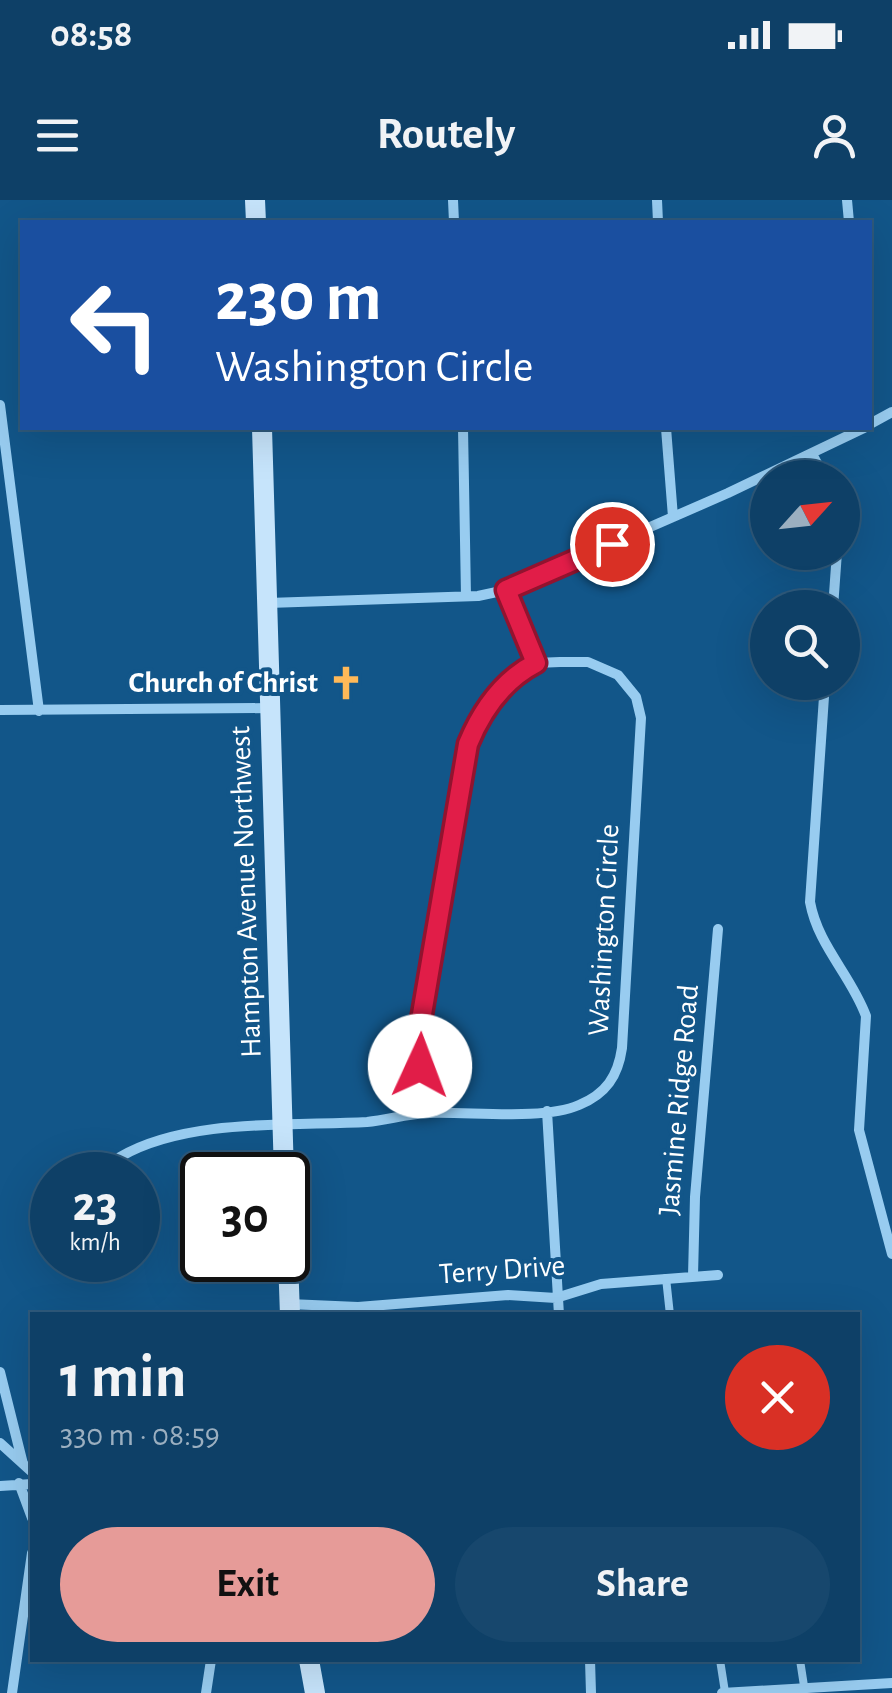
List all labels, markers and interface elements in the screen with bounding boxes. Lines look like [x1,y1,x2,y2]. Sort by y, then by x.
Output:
text: 08:58 [50,16,132,54]
icon: menu [30,108,85,163]
icon: person [807,108,862,163]
text: Routely [377,112,515,157]
icon: left [50,260,180,390]
text: 230 m [215,263,382,333]
text: Washington Circle [215,345,534,390]
north arrow [750,460,860,570]
map controls [750,460,860,700]
pin [570,502,655,587]
icon: arrive [585,517,640,572]
button: search [750,590,860,700]
church icon: Church of Christ [327,664,365,702]
place label: Church of Christ [129,668,318,698]
street label: Hampton Avenue Northwest [225,725,267,1058]
street label: Washington Circle [583,823,625,1037]
street label: Jasmine Ridge Road [654,983,704,1217]
position arrow [368,1014,472,1118]
speed limit sign: 30 [180,1152,310,1282]
text: 23 [72,1180,118,1230]
text: km/h [69,1230,121,1255]
street label: Terry Drive [438,1251,566,1289]
button: close [725,1345,830,1450]
text: 1 min [60,1348,186,1408]
text: 330 m · 08:59 [60,1419,220,1451]
button: Exit [60,1527,435,1642]
button: Share [455,1527,830,1642]

